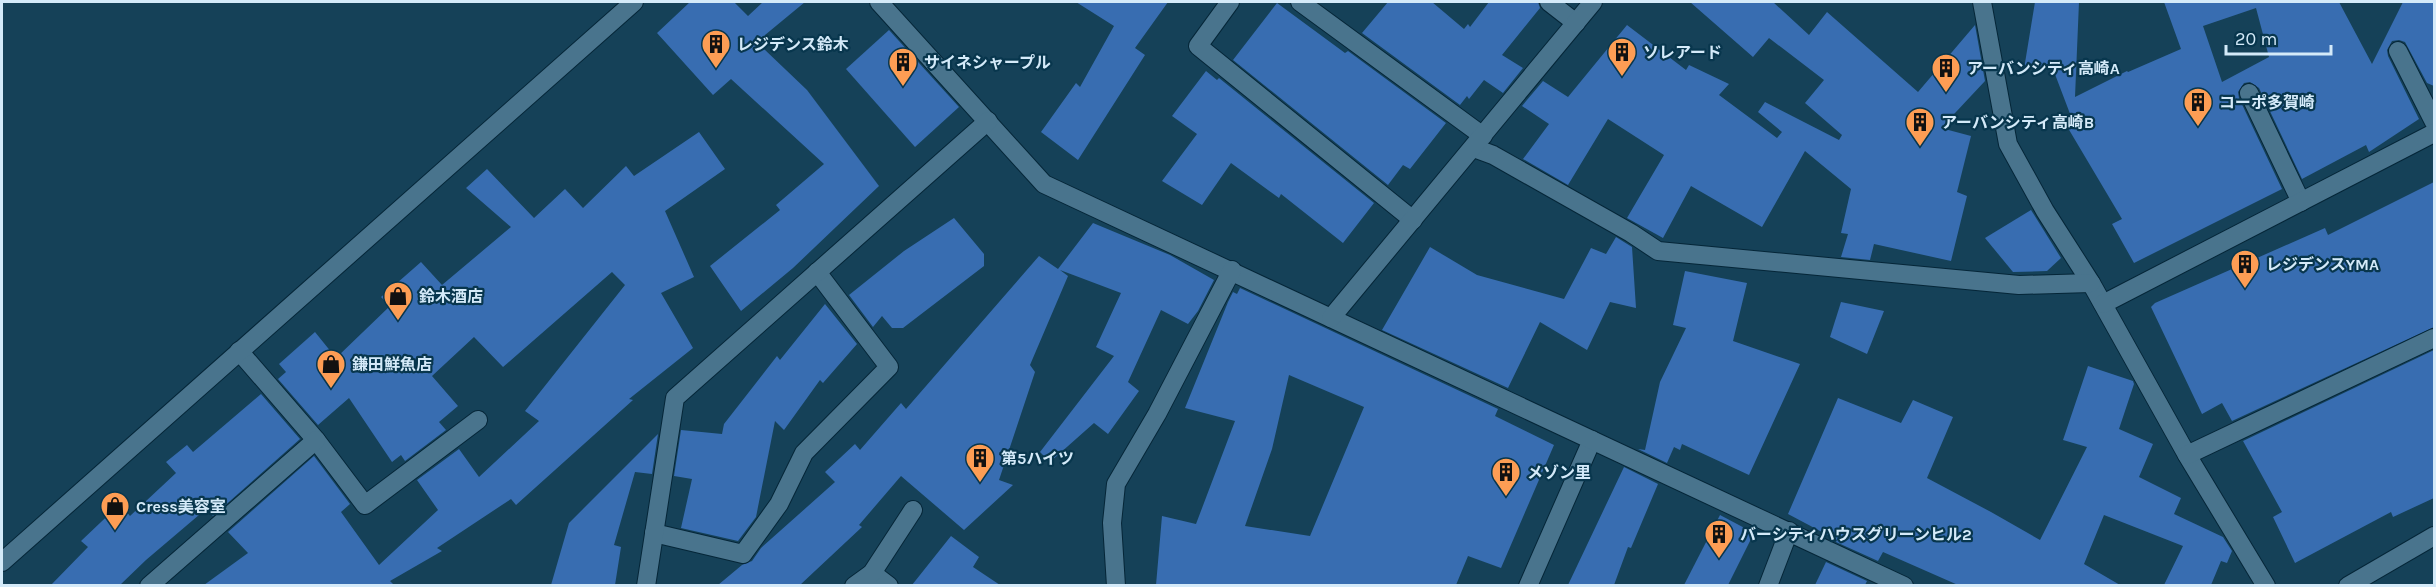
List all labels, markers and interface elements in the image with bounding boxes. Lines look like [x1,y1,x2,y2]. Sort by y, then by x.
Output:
scale bar [2226,18,2331,56]
building icon: レジデンス鈴木 [700,28,732,70]
text: 20 m [2235,28,2277,50]
place label: レジデンス鈴木 [737,35,849,54]
building icon: ソレアード [1606,36,1638,78]
place label: ソレアード [1643,43,1722,62]
building icon: サイネシャープル [887,46,919,88]
building icon: アーバンシティ高崎A [1930,52,1962,94]
place label: サイネシャープル [924,53,1051,72]
place label: アーバンシティ高崎A [1967,59,2120,78]
building icon: コーポ多賀崎 [2182,86,2214,128]
place label: コーポ多賀崎 [2219,93,2315,112]
building icon: アーバンシティ高崎B [1904,106,1936,148]
place label: アーバンシティ高崎B [1941,113,2094,132]
building icon: レジデンスYMA [2229,248,2261,290]
place label: レジデンスYMA [2266,255,2379,274]
shop icon: 鈴木酒店 [382,280,414,322]
place label: 鈴木酒店 [419,287,483,306]
shop icon: 鎌田鮮魚店 [315,348,347,390]
place label: 鎌田鮮魚店 [352,355,432,374]
building icon: 第5ハイツ [964,442,996,484]
place label: 第5ハイツ [1001,449,1074,468]
building icon: メゾン里 [1490,456,1522,498]
place label: メゾン里 [1527,463,1591,482]
shop icon: Cress美容室 [99,490,131,532]
place label: Cress美容室 [136,497,226,516]
building icon: バーシティハウスグリーンヒル2 [1703,518,1735,560]
place label: バーシティハウスグリーンヒル2 [1740,525,1972,544]

